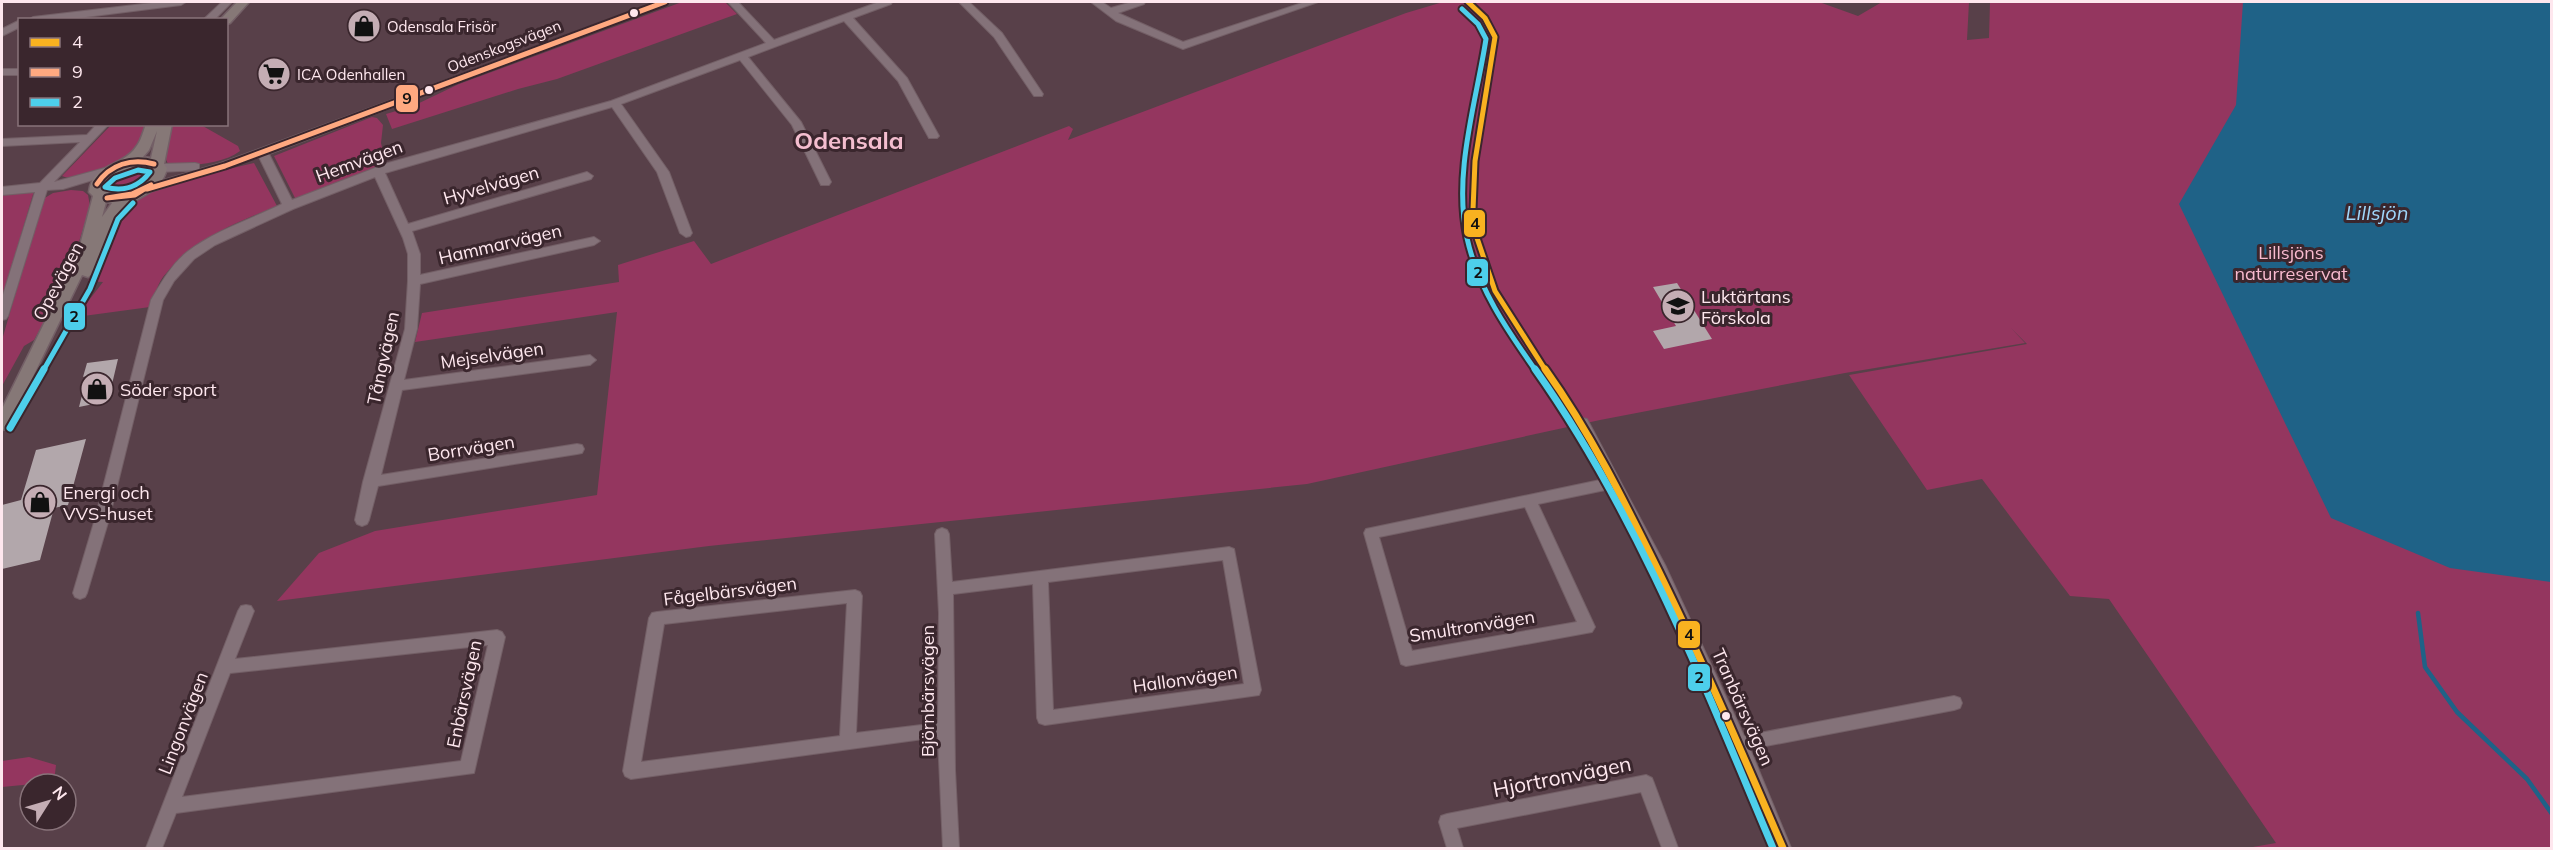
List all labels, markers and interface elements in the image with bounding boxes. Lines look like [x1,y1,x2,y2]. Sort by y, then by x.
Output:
unlabelled marker [628,7,640,19]
shop icon: Odensala Frisör [346,8,382,44]
street label: Odenskogsvägen [444,16,564,76]
place label: Odensala Frisör [387,17,497,36]
legend [18,18,228,126]
text: 4 [72,30,83,53]
supermarket icon: ICA Odenhallen [256,56,292,92]
text: 9 [72,60,83,83]
place label: ICA Odenhallen [297,65,405,84]
line badge: 9 [395,84,419,113]
unlabelled marker [423,84,435,96]
text: 9 [402,88,412,108]
text: 2 [72,90,83,113]
district label: Odensala [794,125,904,155]
street label: Hemvägen [312,135,406,187]
street label: Hyvelvägen [440,160,542,210]
water label: Lillsjön [2346,200,2409,225]
line badge: 4 [1463,209,1486,238]
text: 4 [1470,213,1480,233]
street label: Hammarvägen [436,219,564,269]
street label: Opevägen [28,238,88,324]
park label: Lillsjöns naturreservat [2234,241,2348,285]
line badge: 2 [1466,258,1489,287]
text: 2 [1473,262,1483,282]
place label: Luktärtans Förskola [1701,285,1791,329]
school or university icon: Luktärtans Förskola [1660,288,1696,324]
line badge: 2 [63,302,86,331]
text: 2 [69,306,79,326]
street label: Tångvägen [362,309,404,407]
street label: Mejselvägen [439,336,545,374]
shop icon: Söder sport [79,371,115,407]
place label: Söder sport [120,378,217,401]
street label: Borrvägen [426,430,516,466]
place label: Energi och VVS-huset [63,481,153,525]
shop icon: Energi och VVS-huset [22,484,58,520]
street label: Fågelbärsvägen [662,571,798,611]
street label: Smultronvägen [1408,605,1536,647]
line badge: 4 [1677,620,1701,649]
text: 4 [1684,624,1694,644]
street label: Björnbärsvägen [916,625,939,757]
street label: Enbärsvägen [441,638,487,750]
street label: Tranbärsvägen [1707,645,1779,769]
street label: Hallonvägen [1131,660,1239,698]
line badge: 2 [1687,663,1711,692]
text: 2 [1694,667,1704,687]
street label: Lingonvägen [153,669,213,777]
unlabelled marker [1720,710,1732,722]
street label: Hjortronvägen [1491,750,1633,802]
north arrow [18,772,78,832]
text: N [48,782,72,804]

